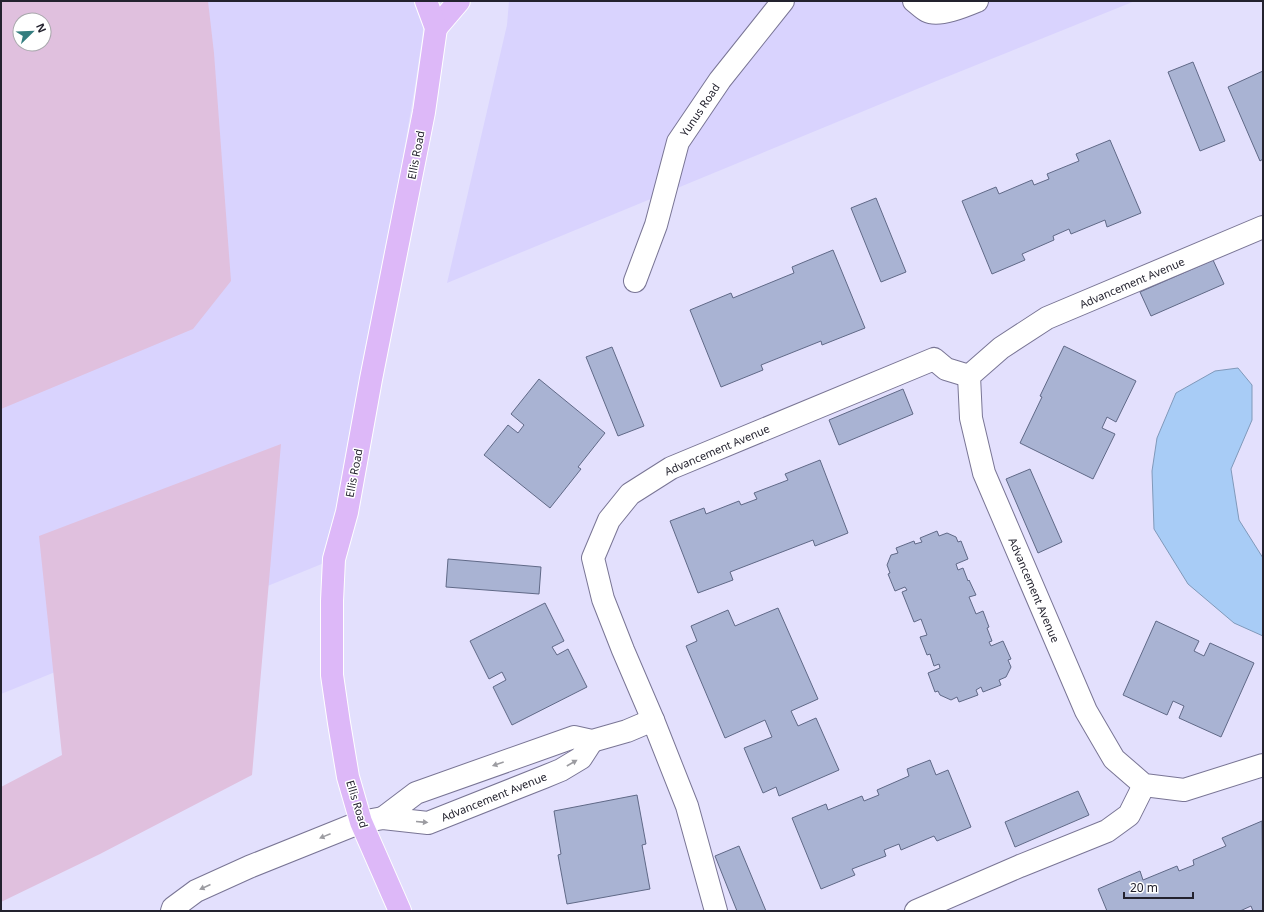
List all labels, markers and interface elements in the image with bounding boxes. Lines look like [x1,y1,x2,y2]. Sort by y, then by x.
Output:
north arrow [12,12,52,52]
text: N [33,21,50,35]
street label: Yunus Road [676,80,723,139]
street label: Ellis Road [403,129,428,180]
street label: Advancement Avenue [1077,254,1187,311]
street label: Advancement Avenue [662,421,772,478]
street label: Ellis Road [341,447,366,498]
street label: Advancement Avenue [1006,535,1063,645]
one-way arrow [566,760,578,767]
one-way arrow [491,762,503,768]
street label: Advancement Avenue [439,768,549,825]
street label: Ellis Road [343,778,372,830]
one-way arrow [415,819,428,825]
one-way arrow [318,834,330,840]
scale bar [1124,874,1193,900]
text: 20 m [1130,879,1158,896]
one-way arrow [199,884,211,890]

